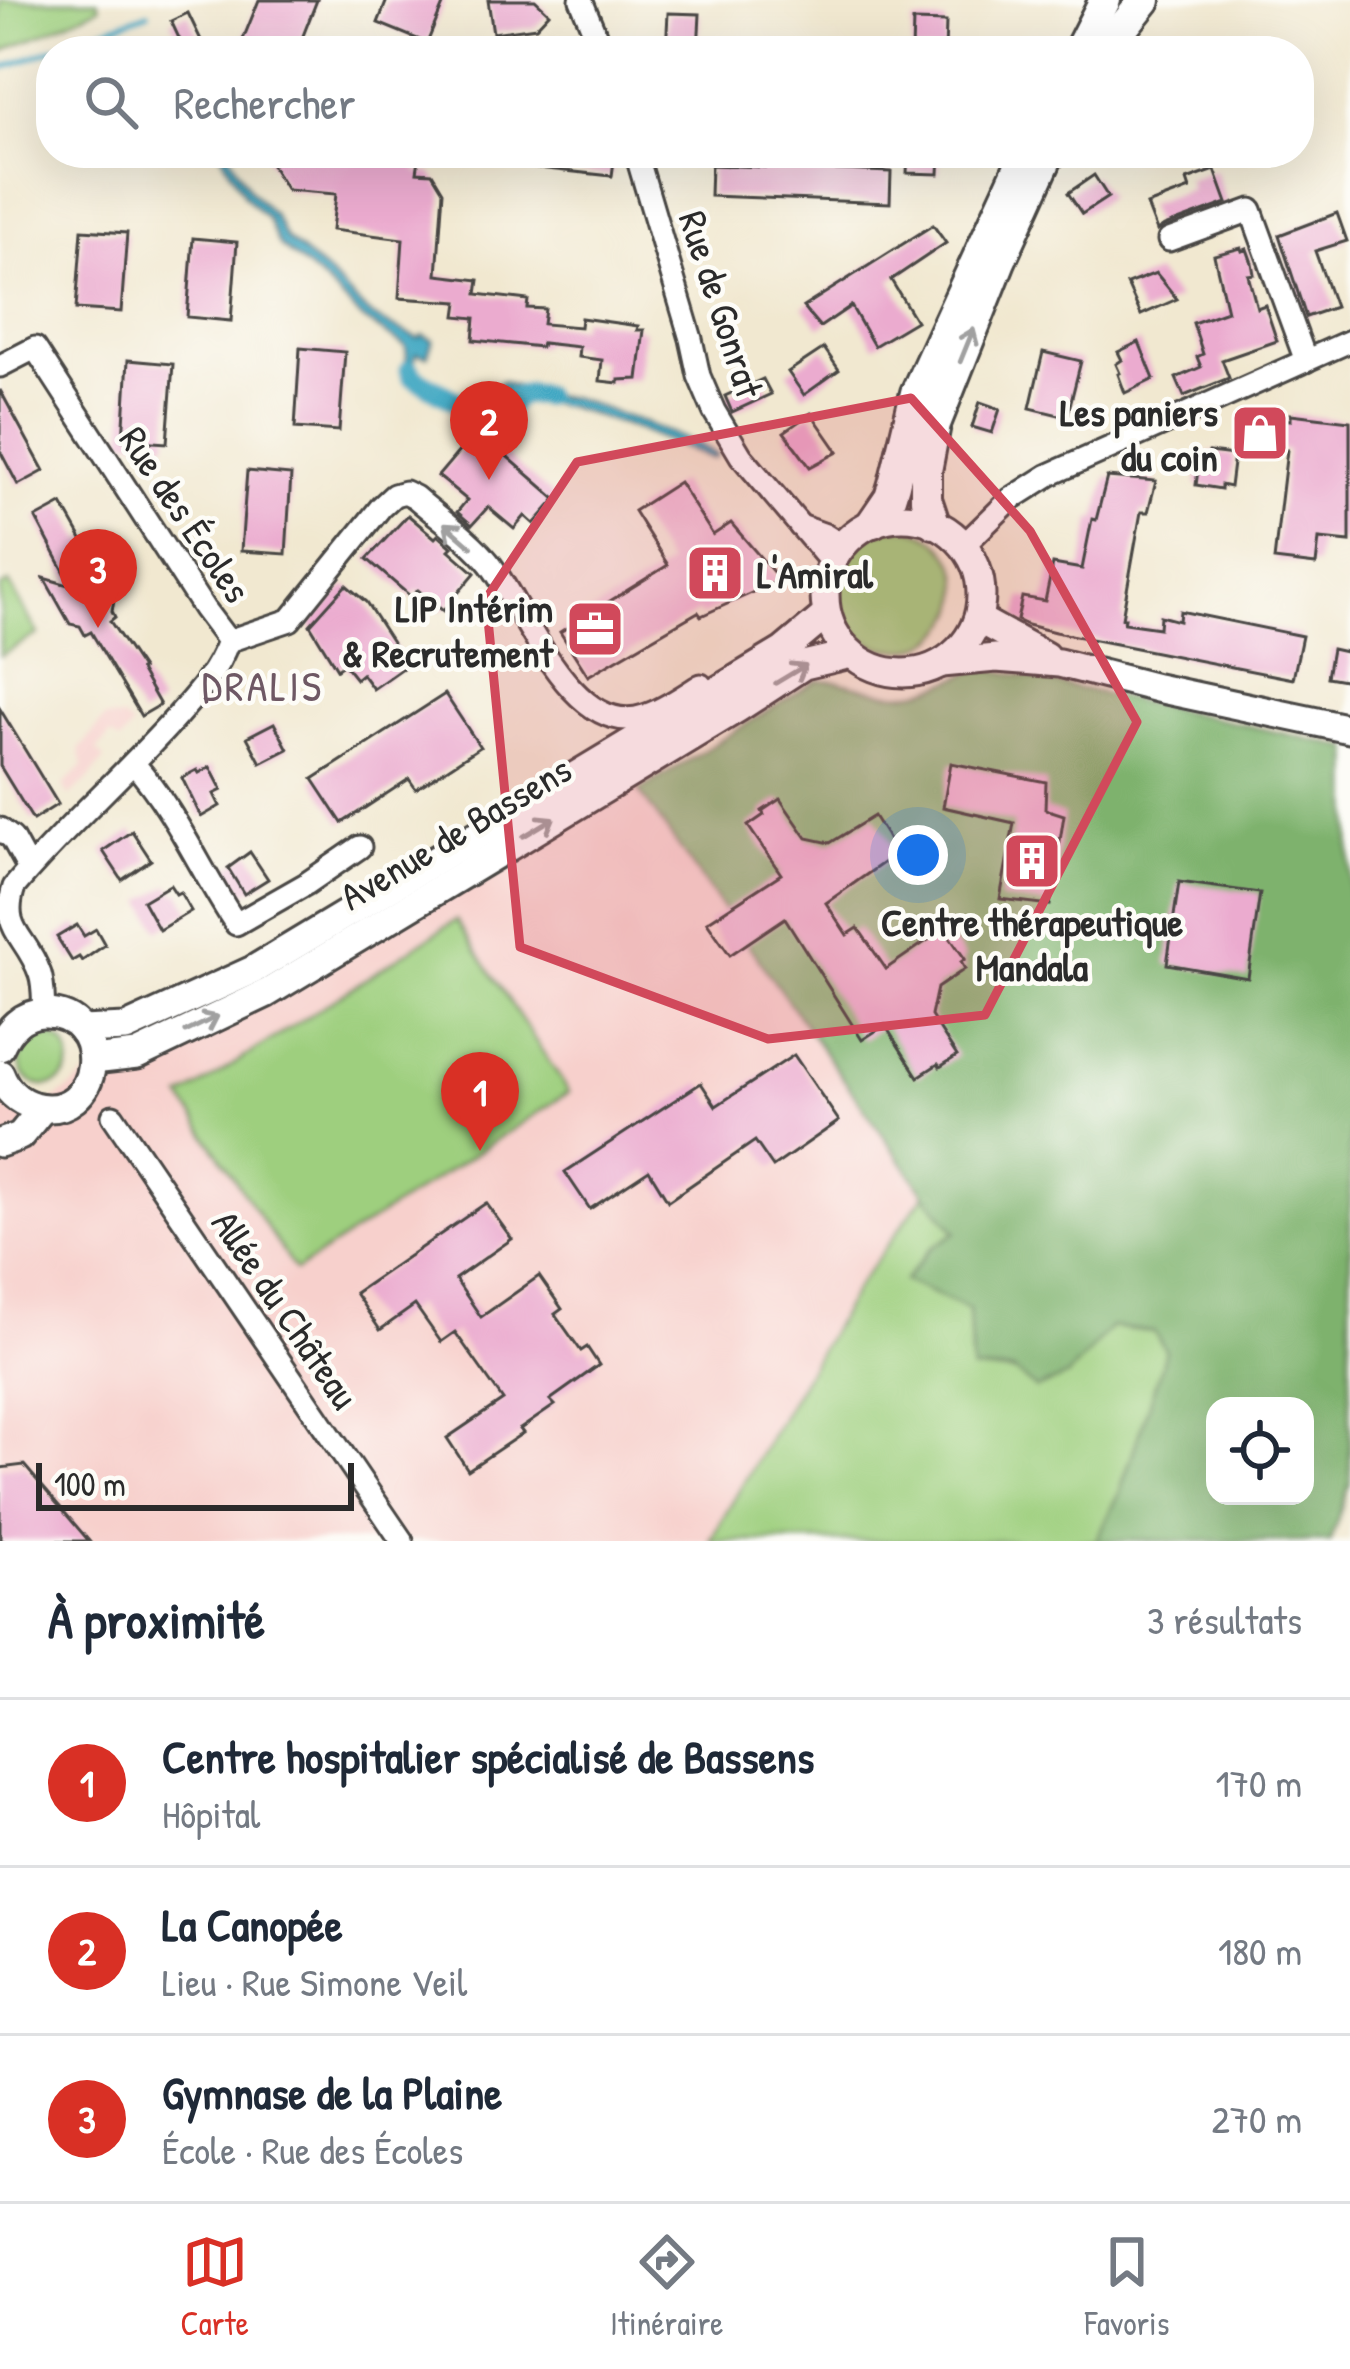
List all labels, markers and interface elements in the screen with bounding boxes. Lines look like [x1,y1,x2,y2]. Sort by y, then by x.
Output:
search box [36,36,1314,168]
icon: search [78,69,144,135]
text: Rechercher [174,72,356,133]
street label: Rue de Gonrat [667,204,777,405]
one-way arrow [958,327,979,364]
pin: 2 [450,381,528,480]
place label: Les paniers du coin [1060,385,1218,483]
shop icon: Les paniers du coin [1229,402,1291,464]
street label: Rue des Écoles [108,416,264,612]
one-way arrow [443,522,474,549]
pin: 3 [59,529,137,628]
building icon: L'Amiral [684,542,746,604]
place label: L'Amiral [757,547,873,600]
place label: LIP Intérim & Recrutement [342,581,555,679]
office icon: LIP Intérim & Recrutement [564,598,626,660]
district label: DRALIS [202,657,324,714]
one-way arrow [773,662,808,686]
street label: Avenue de Bassens [330,742,580,922]
one-way arrow [521,815,555,839]
your location [888,825,948,885]
building icon: Centre thérapeutique Mandala [1001,830,1063,892]
place label: Centre thérapeutique Mandala [881,895,1184,993]
one-way arrow [184,1011,219,1034]
pin: 1 [441,1052,519,1151]
street label: Allée du Château [200,1199,372,1419]
map controls [1206,1397,1314,1505]
button: locate [1206,1397,1314,1505]
scale bar [36,1457,354,1510]
text: 100 m [54,1462,126,1506]
text: À proximité [48,1585,265,1654]
text: 3 résultats [1147,1593,1302,1646]
text: Centre hospitalier spécialisé de Bassens [162,1726,814,1787]
text: 1 [80,1756,94,1809]
text: 170 m [1216,1756,1302,1809]
text: Hôpital [162,1787,260,1840]
text: La Canopée [162,1894,343,1955]
text: 2 [78,1924,96,1977]
text: 180 m [1218,1924,1302,1977]
text: Lieu · Rue Simone Veil [162,1955,467,2008]
text: Gymnase de la Plaine [162,2062,502,2123]
text: 3 [78,2092,96,2145]
text: 270 m [1211,2092,1302,2145]
text: École · Rue des Écoles [162,2123,463,2176]
tab: Carte [181,2229,249,2345]
tab: Itinéraire [610,2229,723,2345]
tab: Favoris [1085,2229,1169,2345]

